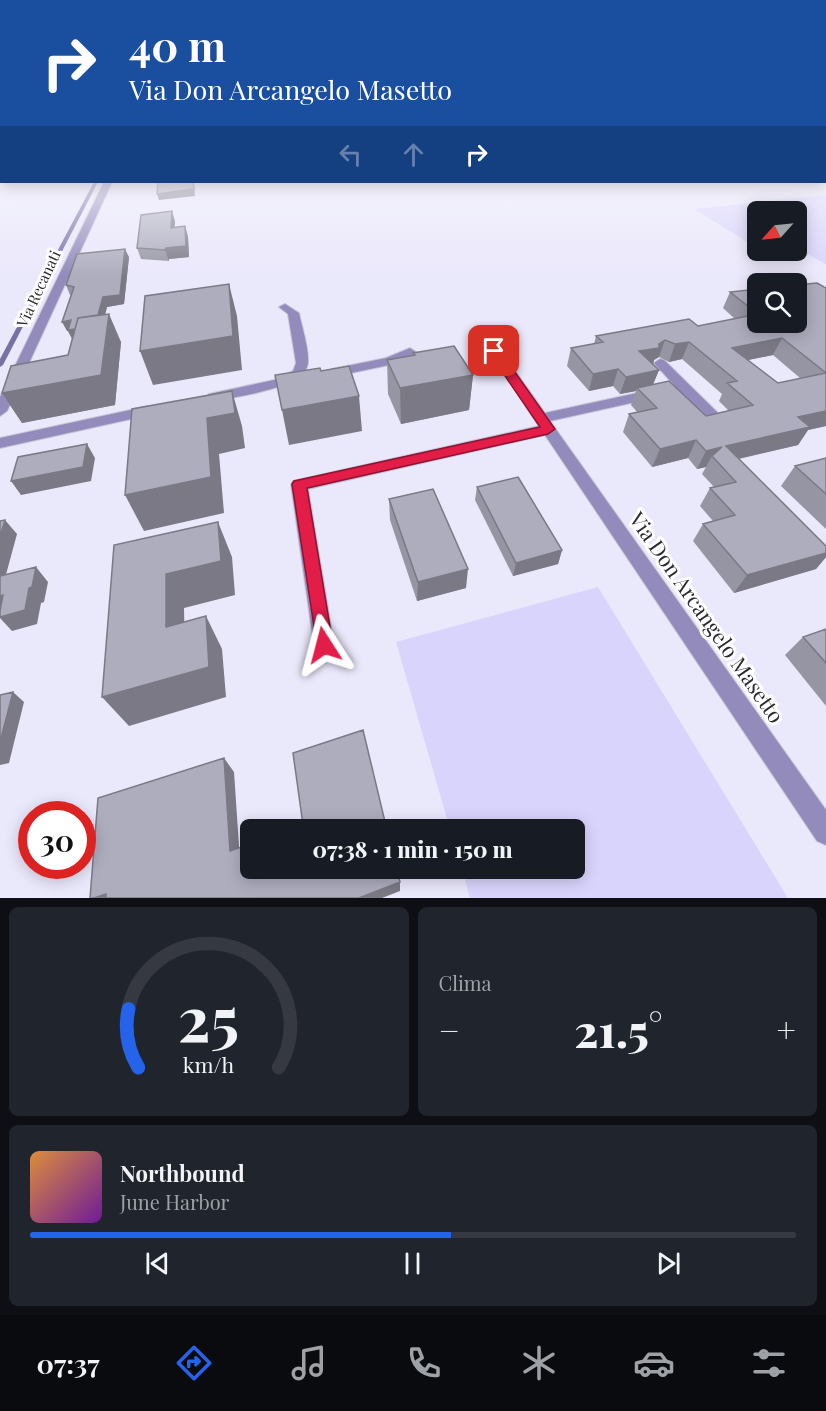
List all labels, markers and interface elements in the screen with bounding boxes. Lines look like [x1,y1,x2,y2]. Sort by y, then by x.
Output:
text: 40 m [129,17,226,73]
icon: right [30,24,108,102]
text: Via Don Arcangelo Masetto [129,71,452,107]
icon: left [334,138,367,171]
icon: ahead [397,138,430,171]
icon: right [460,138,493,171]
north arrow [747,201,807,261]
map controls [747,201,807,333]
street label: Via Recanati [11,246,65,331]
button: search [747,273,807,333]
pin [468,325,519,376]
icon: arrive [477,334,510,367]
street label: Via Don Arcangelo Masetto [624,505,791,728]
position arrow [292,613,356,677]
speed limit sign: 30 [18,801,96,879]
text: 07:38 · 1 min · 150 m [312,834,513,864]
text: Clima [439,969,492,996]
text: 25 [178,974,239,1058]
text: 21.5° [574,999,662,1059]
text: − [439,1007,460,1051]
text: + [777,1007,796,1051]
text: km/h [183,1051,235,1079]
text: Northbound [120,1158,245,1188]
text: June Harbor [120,1188,230,1215]
icon: previous [141,1247,174,1280]
icon: pause [396,1247,429,1280]
icon: next [652,1247,685,1280]
icon: directions [173,1342,215,1384]
icon: music [288,1342,330,1384]
icon: phone [403,1342,445,1384]
icon: climate [518,1342,560,1384]
icon: car [633,1342,675,1384]
icon: filters [748,1342,790,1384]
text: 07:37 [37,1345,100,1381]

